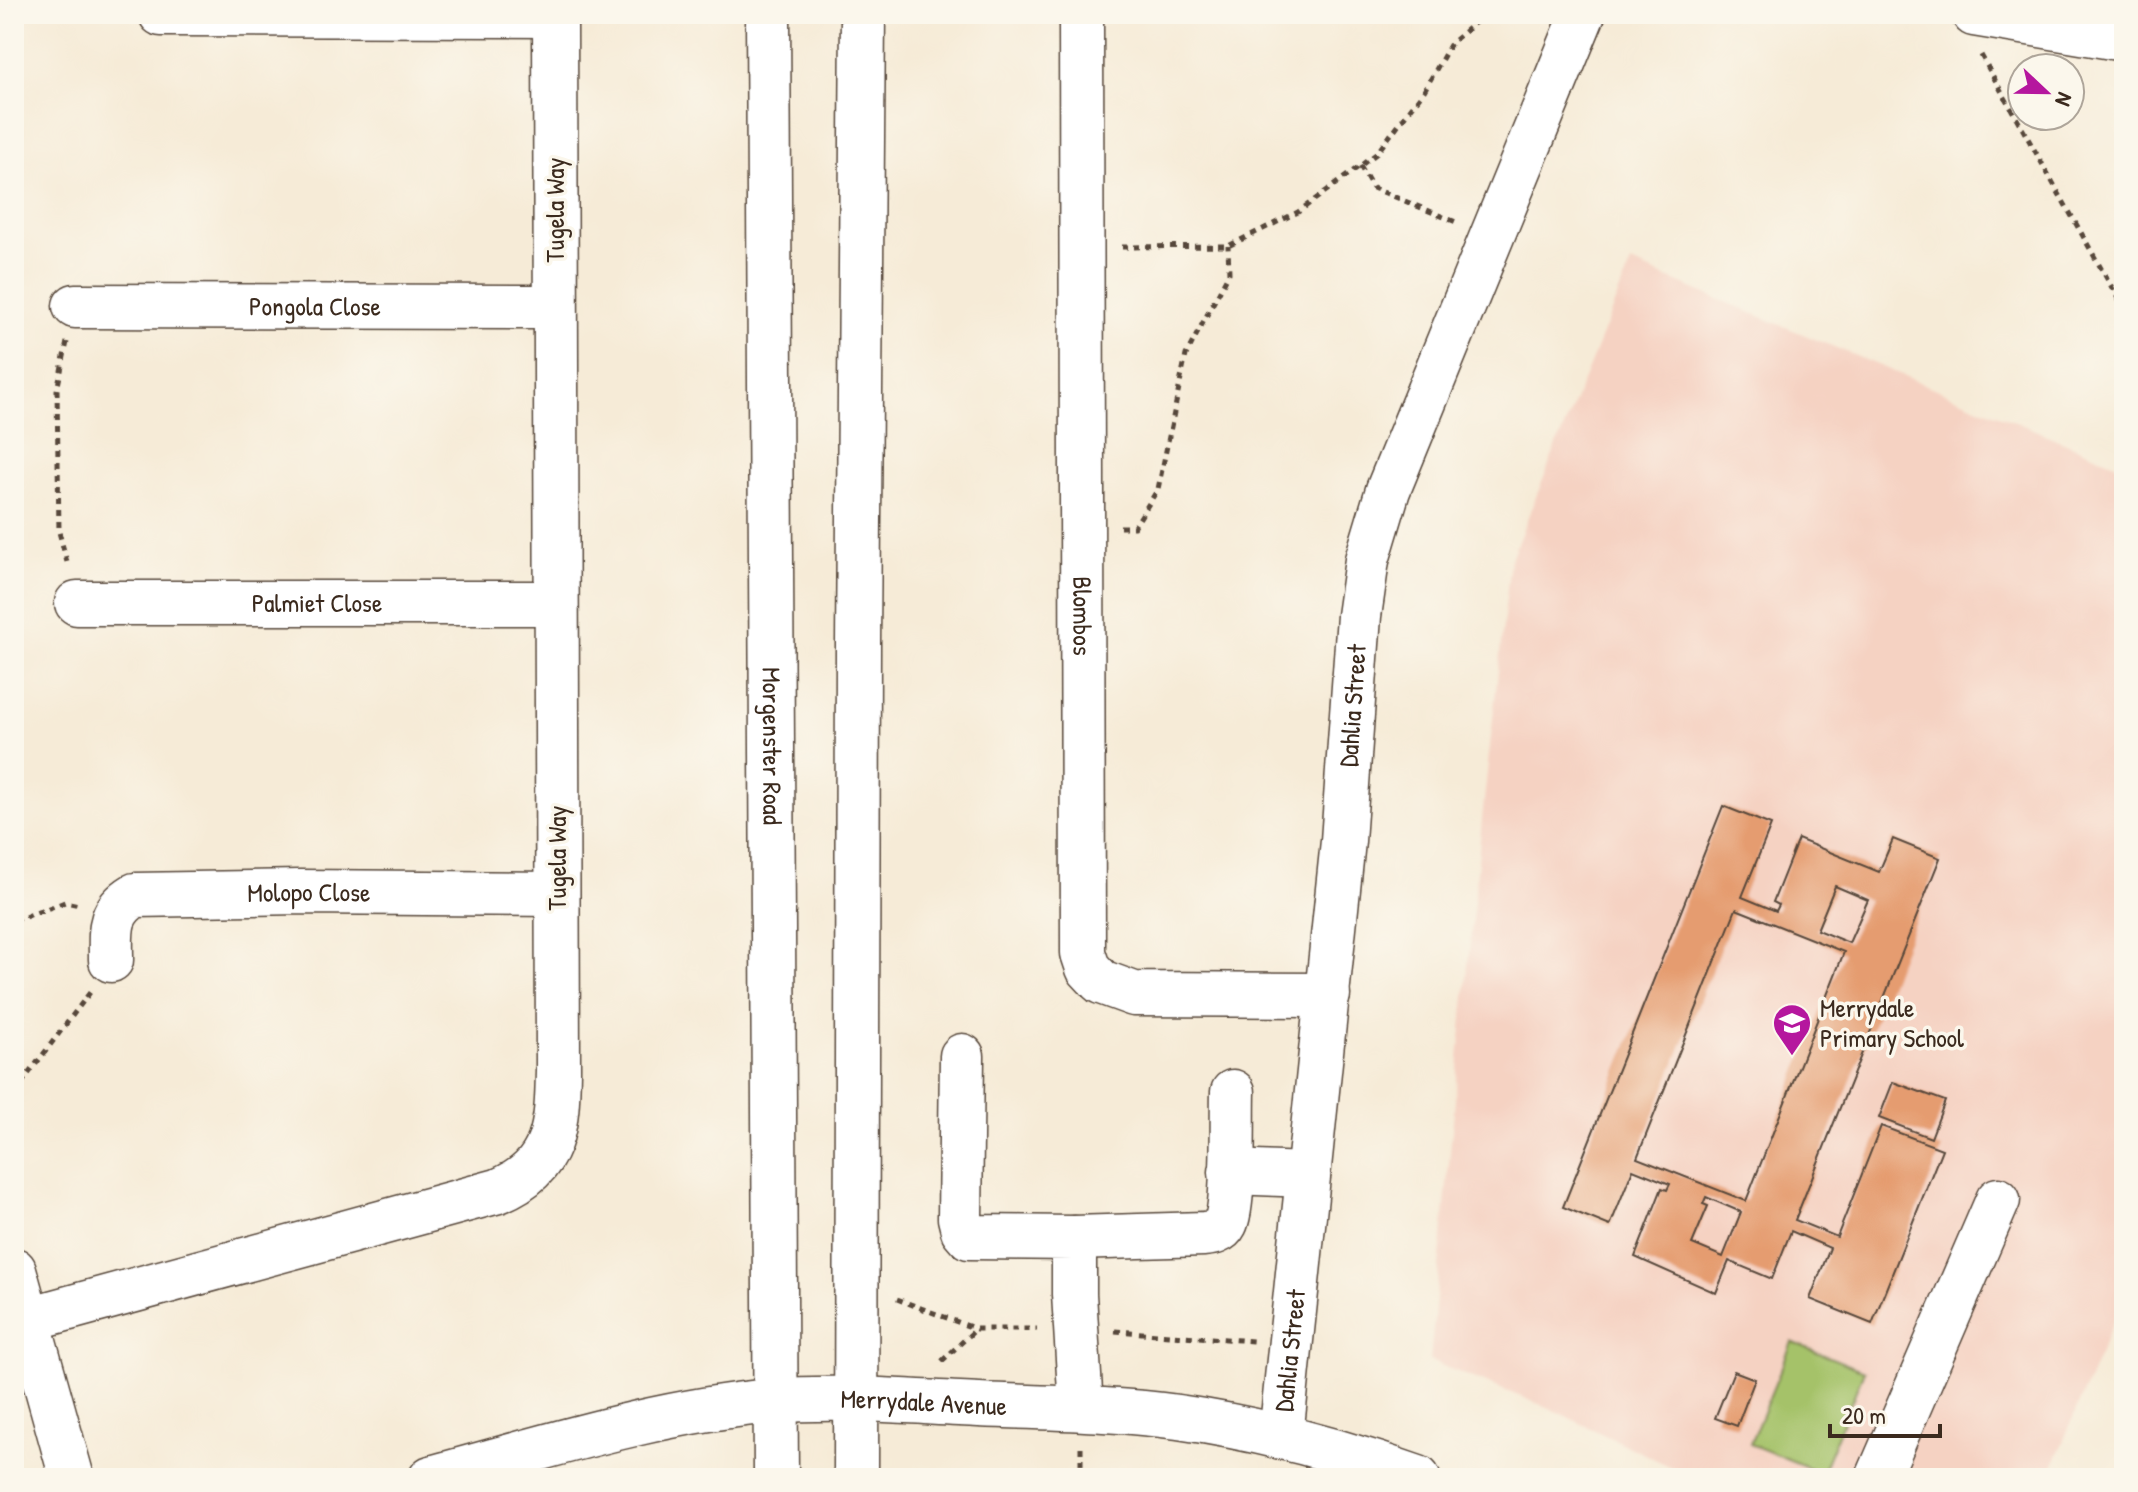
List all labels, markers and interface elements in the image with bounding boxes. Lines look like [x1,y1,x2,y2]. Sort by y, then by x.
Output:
north arrow [2006,52,2086,132]
text: N [2048,88,2081,111]
street label: Tugela Way [537,158,572,262]
street label: Pongola Close [249,288,381,324]
street label: Blombos [1065,576,1100,656]
street label: Palmiet Close [252,585,382,620]
street label: Dahlia Street [1330,642,1374,768]
street label: Morgenster Road [755,667,790,825]
street label: Tugela Way [539,806,574,910]
street label: Molopo Close [247,874,371,910]
place label: Merrydale Primary School [1820,990,1964,1055]
school or university icon: Merrydale Primary School [1771,1002,1813,1057]
street label: Dahlia Street [1266,1286,1313,1413]
street label: Merrydale Avenue [840,1381,1008,1423]
scale bar [1830,1388,1940,1438]
text: 20 m [1842,1399,1886,1431]

